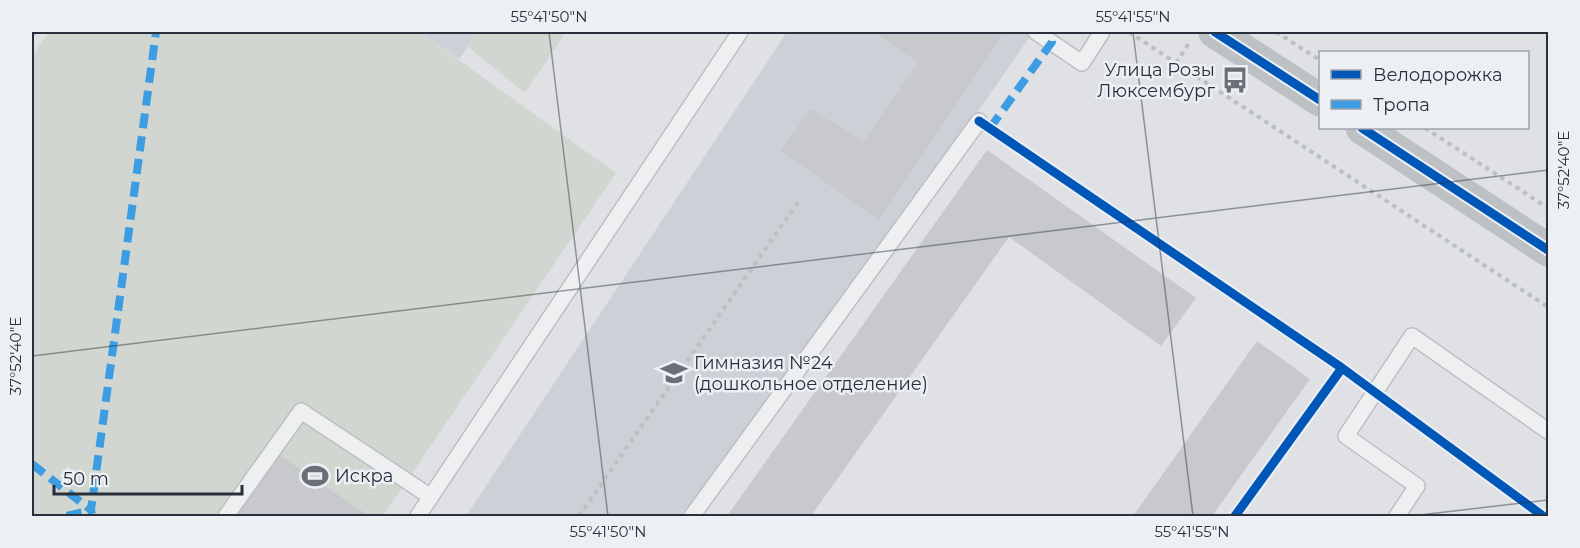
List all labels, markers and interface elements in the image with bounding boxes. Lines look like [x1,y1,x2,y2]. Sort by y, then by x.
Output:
text: 55°41'50"N [511,7,587,26]
text: 55°41'55"N [1095,7,1171,26]
legend [1319,51,1529,129]
place label: Улица Розы Люксембург [1097,59,1215,102]
text: Велодорожка [1373,64,1502,86]
bus stop icon: Улица Розы Люксембург [1220,65,1250,95]
text: Тропа [1373,94,1430,116]
text: 37°52'40"E [1554,131,1573,209]
text: 37°52'40"E [6,317,25,395]
place label: Гимназия №24 (дошкольное отделение) [694,352,928,395]
school or university icon: Гимназия №24 (дошкольное отделение) [659,358,689,388]
scale bar [54,458,242,496]
sports icon: Искра [300,461,330,491]
place label: Искра [335,465,393,487]
text: 50 m [63,468,109,490]
text: 55°41'50"N [570,522,646,541]
text: 55°41'55"N [1154,522,1230,541]

